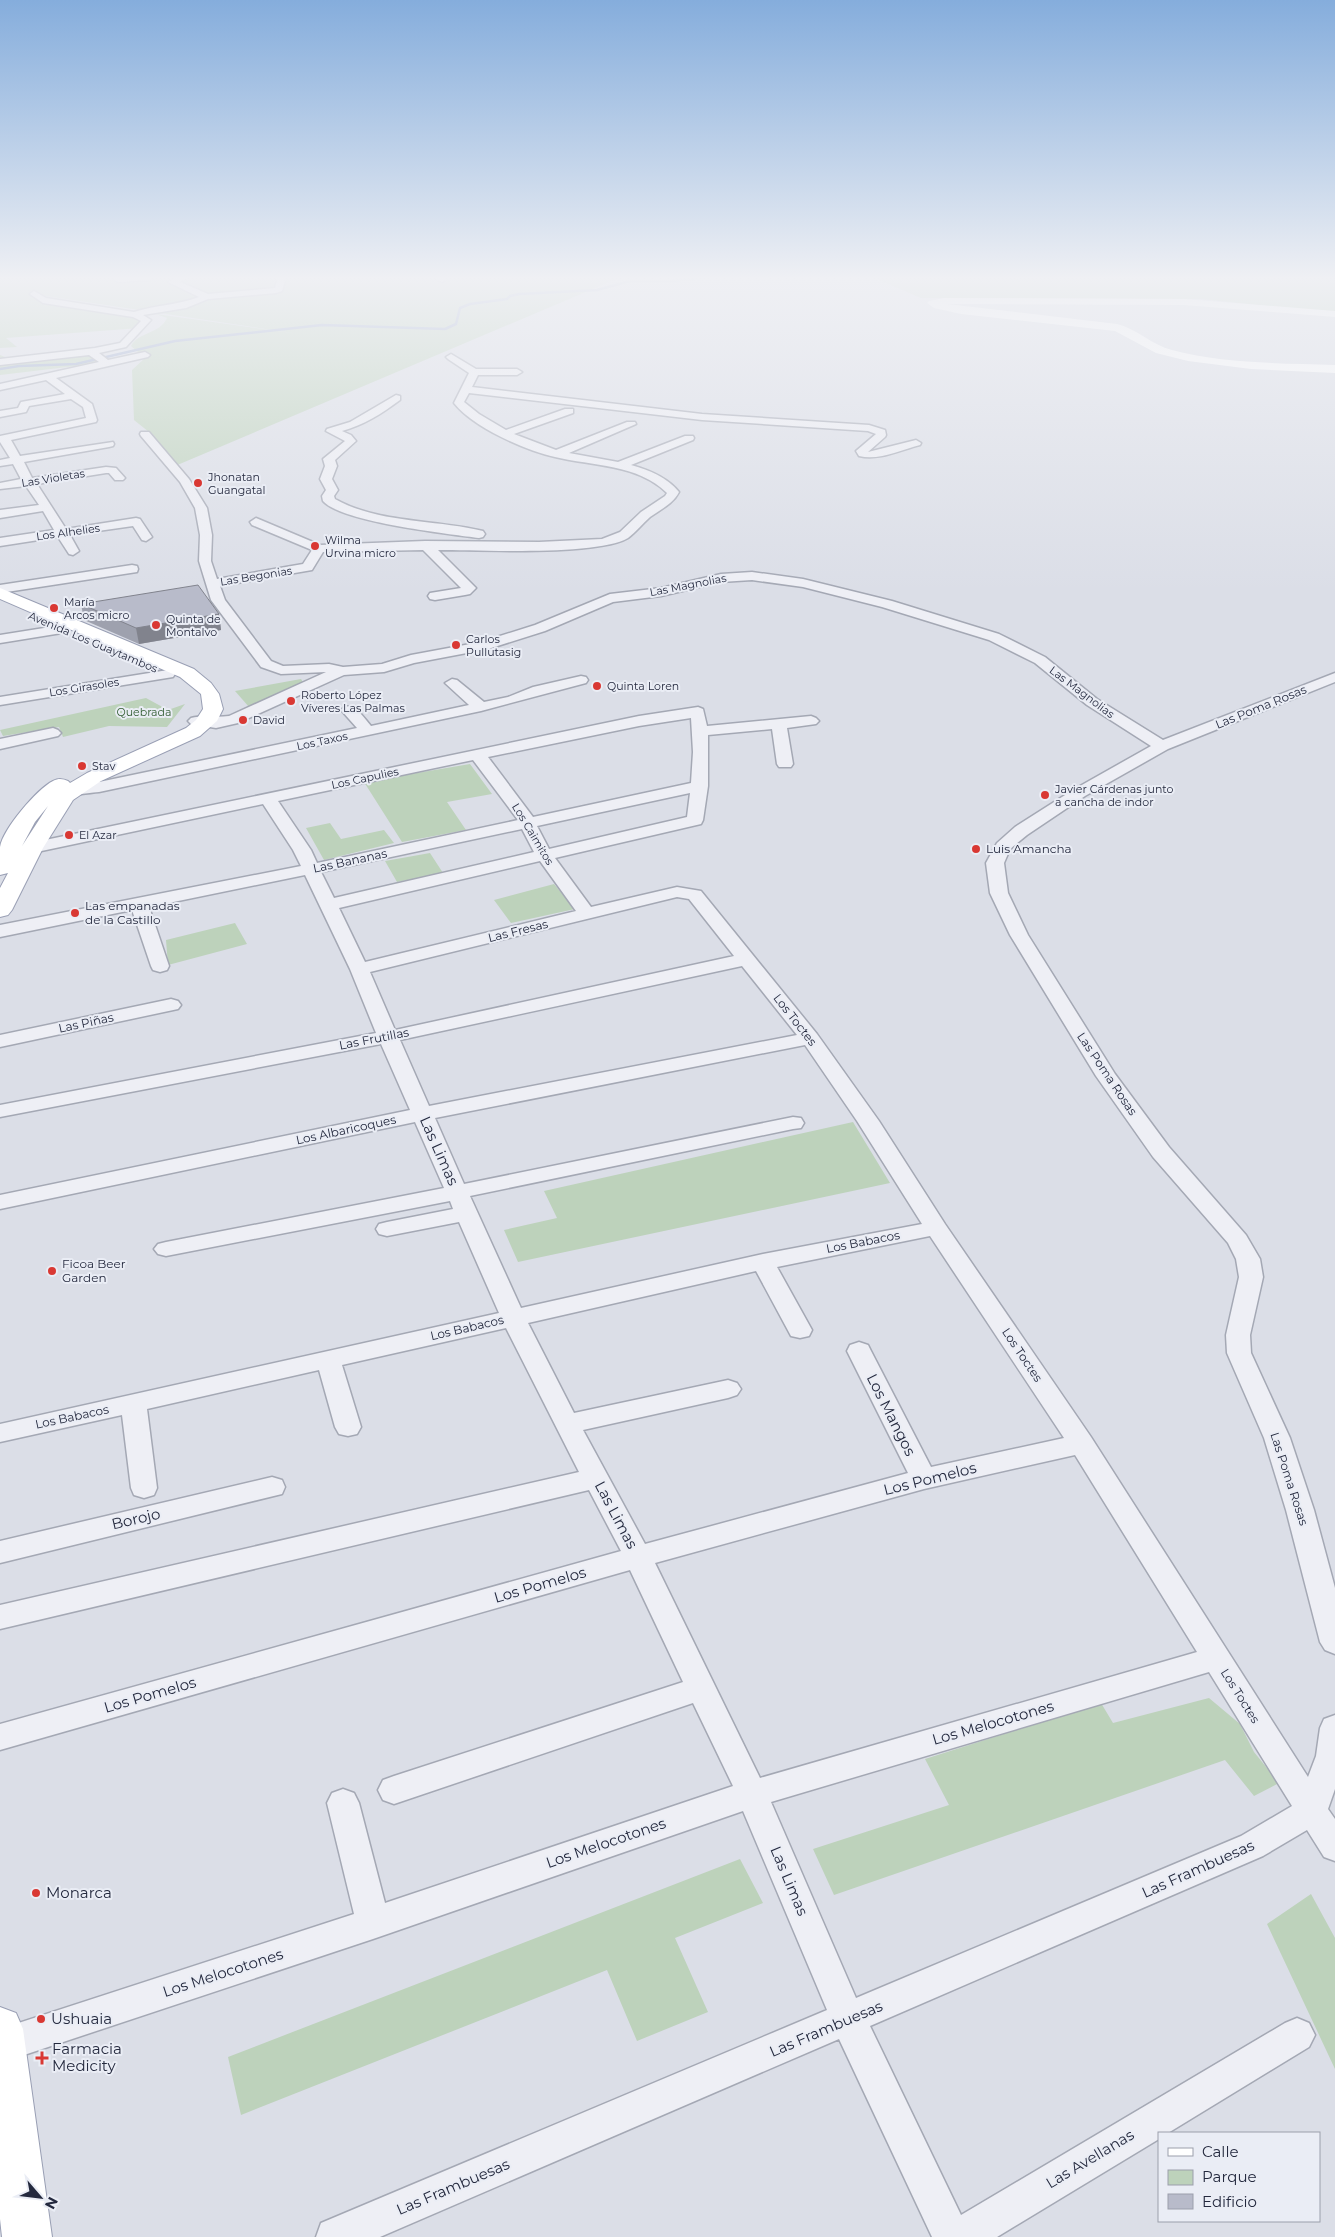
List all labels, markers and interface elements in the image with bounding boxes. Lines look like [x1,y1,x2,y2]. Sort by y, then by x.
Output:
street label: Las Violetas [20,466,86,490]
place label: Jhonatan Guangatal [207,470,266,497]
marker: Jhonatan Guangatal [192,477,204,489]
street label: Los Alhelies [35,520,101,543]
place label: Wilma Urvina micro [325,533,396,560]
marker: Wilma Urvina micro [309,540,321,552]
street label: Las Begonias [219,563,294,589]
street label: Las Magnolias [648,571,728,599]
place label: María Arcos micro [64,595,129,622]
marker: María Arcos micro [48,602,60,614]
street label: Avenida Los Guaytambos [26,608,160,676]
place label: Quinta de Montalvo [166,612,221,639]
marker: Quinta de Montalvo [150,619,162,631]
place label: Carlos Pullutasig [466,632,521,659]
marker: Carlos Pullutasig [450,639,462,651]
street label: Las Magnolias [1047,663,1118,721]
street label: Los Girasoles [48,674,121,699]
place label: Quinta Loren [607,679,679,693]
marker: Quinta Loren [591,680,603,692]
street label: Las Poma Rosas [1213,681,1309,732]
place label: Roberto López Víveres Las Palmas [301,688,406,715]
marker: Roberto López Víveres Las Palmas [285,695,297,707]
park label: Quebrada [116,705,172,719]
place label: David [253,713,285,727]
marker: David [237,714,249,726]
street label: Los Taxos [295,729,349,753]
place label: Stav [92,759,115,773]
marker: Stav [76,760,88,772]
street label: Los Capulies [330,764,401,792]
place label: Javier Cárdenas junto a cancha de indor [1054,782,1174,809]
marker: Javier Cárdenas junto a cancha de indor [1039,789,1051,801]
street label: Los Caimitos [509,800,557,868]
place label: El Azar [79,828,117,842]
marker: El Azar [63,829,75,841]
place label: Luis Amancha [986,841,1072,856]
marker: Luis Amancha [970,843,982,855]
street label: Las Bananas [311,845,389,876]
place label: Las empanadas de la Castillo [85,898,180,927]
marker: Las empanadas de la Castillo [69,907,81,919]
street label: Las Fresas [486,916,550,945]
street label: Los Toctes [770,991,820,1049]
street label: Las Piñas [57,1009,115,1036]
street label: Las Frutillas [338,1024,410,1053]
street label: Las Poma Rosas [1074,1029,1141,1118]
street label: Los Albaricoques [294,1112,397,1147]
street label: Las Limas [416,1113,463,1188]
street label: Los Babacos [825,1227,901,1256]
place label: Ficoa Beer Garden [62,1256,126,1285]
marker: Ficoa Beer Garden [46,1265,58,1277]
street label: Los Babacos [429,1312,505,1343]
street label: Los Toctes [999,1325,1046,1385]
street label: Los Mangos [863,1370,920,1459]
street label: Los Babacos [34,1401,110,1432]
street label: Las Poma Rosas [1267,1430,1312,1527]
street label: Los Pomelos [881,1458,978,1499]
street label: Las Limas [591,1478,642,1552]
street label: Borojo [110,1504,162,1533]
street label: Los Pomelos [492,1562,588,1607]
street label: Los Toctes [1218,1666,1263,1726]
street label: Los Pomelos [102,1672,198,1717]
street label: Los Melocotones [930,1696,1056,1749]
street label: Los Melocotones [543,1813,668,1872]
street label: Las Frambuesas [1139,1835,1257,1902]
street label: Las Limas [766,1843,813,1919]
place label: Monarca [46,1883,112,1902]
marker: Monarca [30,1887,42,1899]
street label: Los Melocotones [160,1944,286,2001]
street label: Las Frambuesas [766,1996,885,2061]
place label: Ushuaia [51,2009,112,2028]
marker: Ushuaia [35,2013,47,2025]
place label: Farmacia Medicity [52,2039,122,2075]
marker: Farmacia Medicity [36,2052,48,2064]
street label: Las Avellanas [1042,2125,1137,2192]
legend [1158,2132,1320,2222]
text: Calle [1202,2142,1239,2161]
street label: Las Frambuesas [393,2154,512,2219]
text: Parque [1202,2167,1257,2186]
north arrow [15,2172,65,2222]
text: Edificio [1202,2192,1257,2211]
text: N [41,2194,62,2212]

